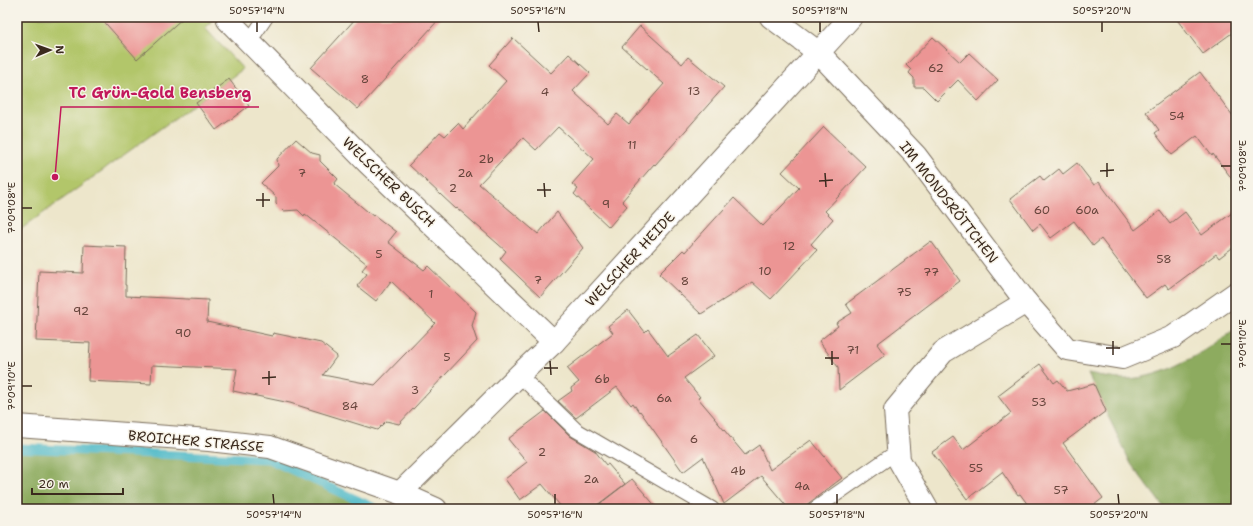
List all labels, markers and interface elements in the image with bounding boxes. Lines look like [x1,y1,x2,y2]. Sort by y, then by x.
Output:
text: 50°57'14"N [229,4,285,17]
text: 50°57'16"N [510,4,566,17]
text: 50°57'18"N [792,4,848,17]
text: 50°57'20"N [1073,4,1131,17]
north arrow [30,30,70,70]
text: N [52,45,67,55]
house number: 62 [928,60,944,76]
house number: 8 [361,71,369,87]
callout: TC Grün-Gold Bensberg [61,80,259,107]
text: TC Grün-Gold Bensberg [69,83,252,103]
house number: 13 [688,83,700,99]
house number: 4 [541,84,549,100]
house number: 54 [1169,108,1185,124]
street label: WELSCHER BUSCH [339,133,439,231]
house number: 11 [627,137,637,153]
street label: IM MONDSRÖTTCHEN [896,137,1002,267]
text: 7°09'08"E [1236,140,1249,192]
house number: 2b [478,151,494,167]
house number: 7 [298,165,306,181]
house number: 2a [457,165,473,181]
house number: 2 [449,180,457,196]
text: 7°09'08"E [5,182,18,234]
house number: 9 [602,196,610,212]
house number: 60 [1034,202,1050,218]
house number: 60a [1075,202,1099,218]
street label: WELSCHER HEIDE [581,208,679,310]
house number: 12 [783,238,795,254]
house number: 5 [375,246,383,262]
house number: 58 [1156,251,1172,267]
house number: 10 [758,263,772,279]
house number: 77 [923,264,939,280]
house number: 7 [534,272,542,288]
house number: 8 [681,273,689,289]
house number: 75 [896,284,912,300]
house number: 1 [428,286,434,302]
house number: 92 [73,303,89,319]
text: 7°09'10"E [1236,319,1249,369]
house number: 90 [175,325,191,341]
house number: 71 [847,342,859,358]
house number: 5 [443,349,451,365]
text: 7°09'10"E [5,361,18,411]
house number: 6b [594,371,610,387]
house number: 3 [411,382,419,398]
house number: 6a [656,390,672,406]
house number: 53 [1031,394,1047,410]
house number: 84 [342,398,358,414]
street label: BROICHER STRASSE [127,426,265,456]
house number: 6 [690,431,698,447]
house number: 2 [538,444,546,460]
house number: 55 [969,460,983,476]
house number: 4b [730,463,746,479]
scale bar [32,470,123,496]
house number: 2a [583,471,599,487]
text: 20 m [38,476,69,492]
house number: 4a [794,478,810,494]
house number: 57 [1053,482,1069,498]
text: 50°57'14"N [246,508,302,521]
text: 50°57'16"N [527,508,583,521]
text: 50°57'18"N [809,508,865,521]
text: 50°57'20"N [1090,508,1148,521]

